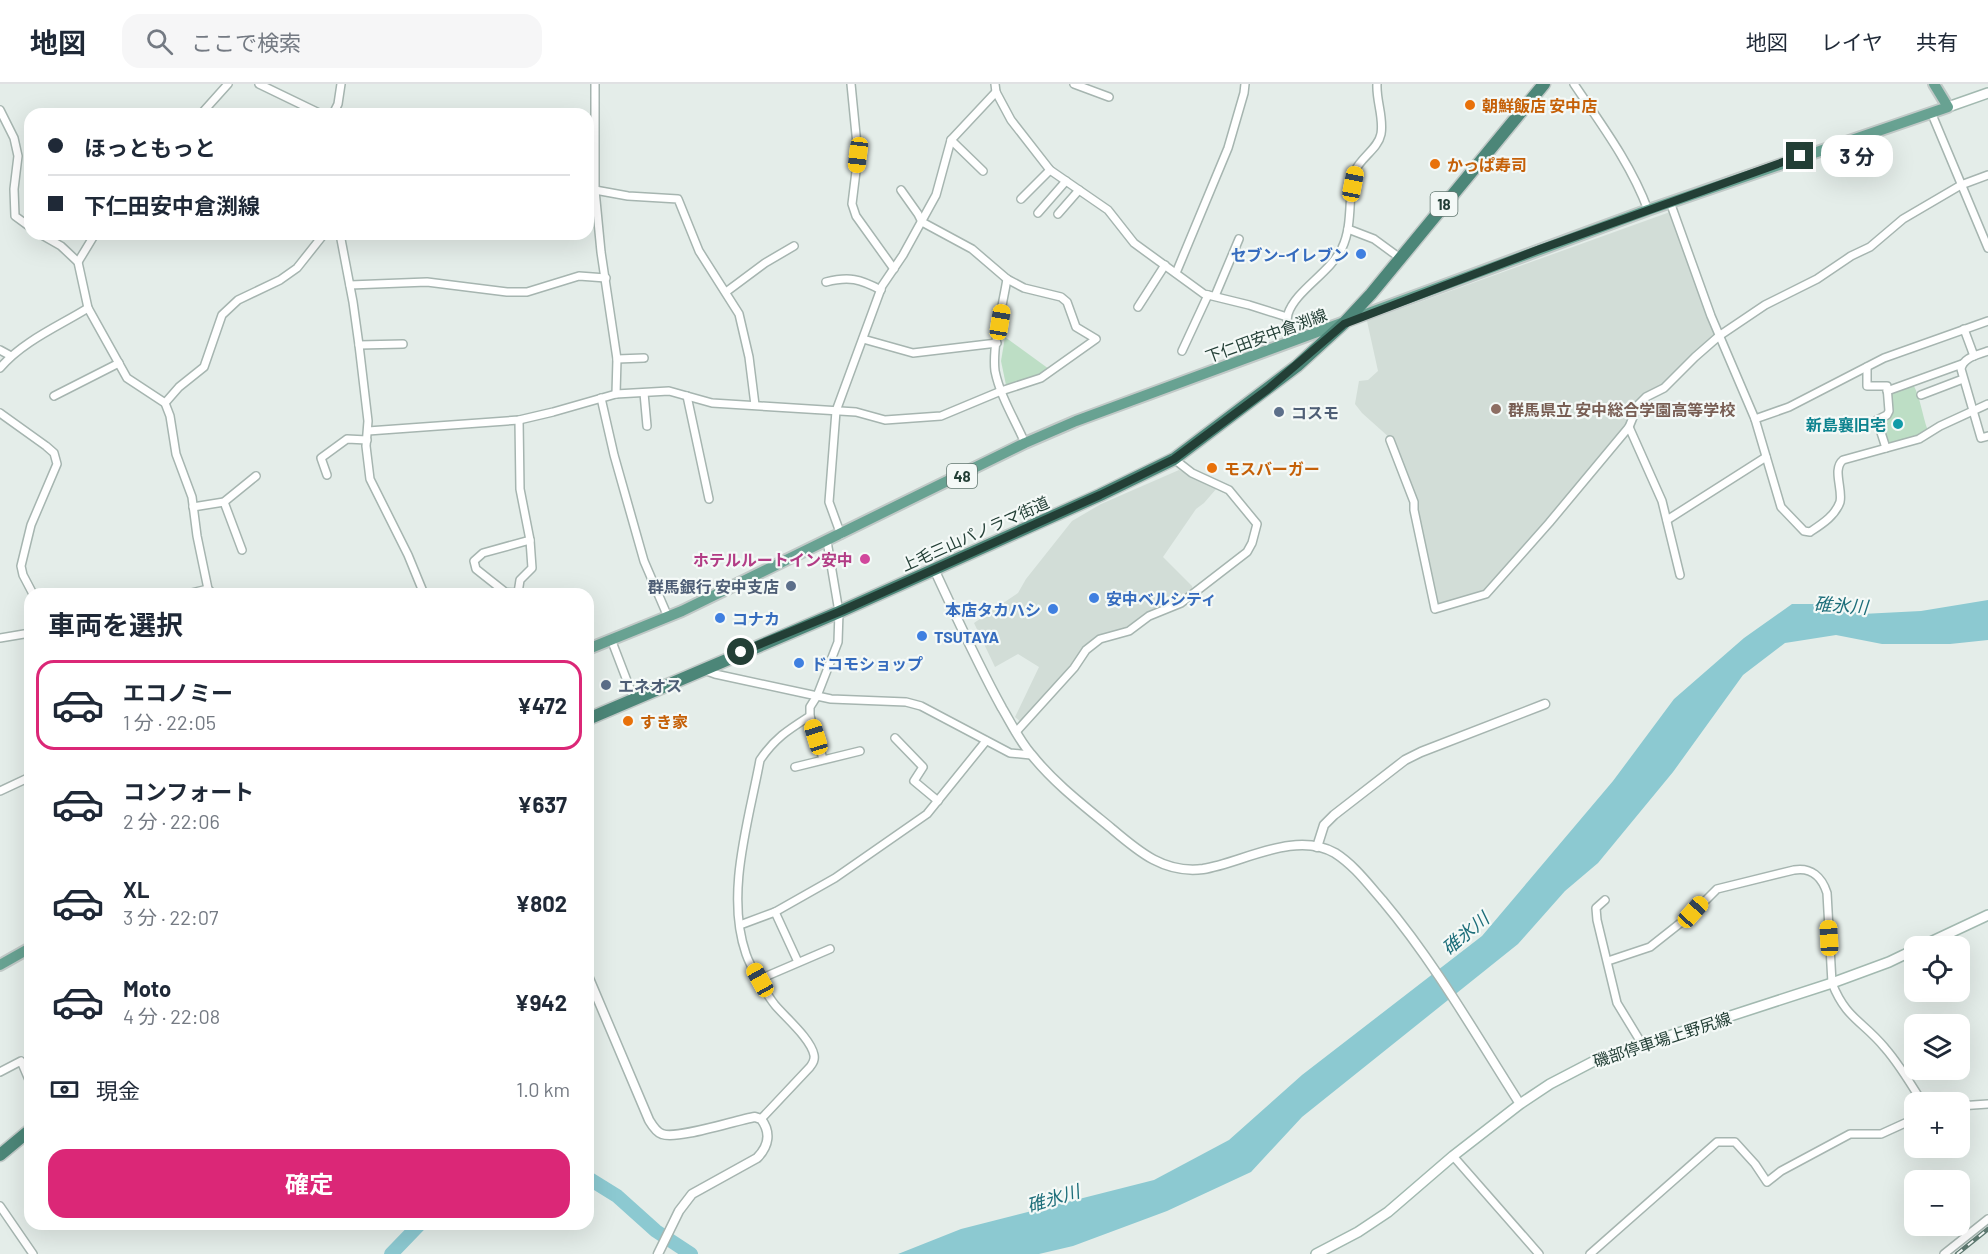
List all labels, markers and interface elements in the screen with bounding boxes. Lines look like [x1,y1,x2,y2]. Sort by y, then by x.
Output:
search box [122,14,542,68]
text: 地図 [30,25,86,59]
icon: search [143,25,176,58]
text: ここで検索 [191,29,301,55]
text: 地図 [1746,29,1788,54]
text: レイヤ [1821,29,1883,54]
text: 共有 [1916,29,1958,54]
place label: 朝鮮飯店 安中店 [1482,96,1597,115]
marker: 朝鮮飯店 安中店 [1463,98,1477,112]
text: ほっともっと [84,134,216,160]
callout: 3 分 [1821,135,1893,177]
car [847,136,869,174]
route end [1786,142,1813,169]
text: 3 分 [1840,144,1874,168]
place label: かっぱ寿司 [1447,155,1527,174]
marker: かっぱ寿司 [1428,157,1442,171]
car [1341,165,1365,203]
text: 下仁田安中倉渕線 [84,192,260,218]
road number: 18 [1430,192,1458,216]
place label: セブン-イレブン [1230,245,1349,264]
marker: セブン-イレブン [1354,247,1368,261]
car [988,303,1012,341]
street label: 下仁田安中倉渕線 [1203,304,1329,366]
place label: 群馬県立 安中総合学園高等学校 [1508,400,1735,419]
marker: 群馬県立 安中総合学園高等学校 [1489,402,1503,416]
place label: コスモ [1291,403,1339,422]
marker: コスモ [1272,405,1286,419]
place label: 新島襄旧宅 [1806,415,1886,434]
marker: 新島襄旧宅 [1891,417,1905,431]
place label: モスバーガー [1224,459,1320,478]
marker: モスバーガー [1205,461,1219,475]
road number: 48 [947,464,977,488]
street label: 上毛三山パノラマ街道 [898,492,1052,574]
place label: ホテルルートイン安中 [693,550,853,569]
marker: ホテルルートイン安中 [858,552,872,566]
place label: 群馬銀行 安中支店 [648,577,779,596]
marker: 群馬銀行 安中支店 [784,579,798,593]
place label: 安中ベルシティ [1106,589,1217,608]
marker: 安中ベルシティ [1087,591,1101,605]
water label: 碓氷川 [1813,592,1871,618]
place label: 本店タカハシ [945,600,1041,619]
marker: 本店タカハシ [1046,602,1060,616]
text: 車両を選択 [48,608,183,640]
place label: コナカ [732,609,780,628]
marker: コナカ [713,611,727,625]
place label: TSUTAYA [934,627,999,646]
marker: TSUTAYA [915,629,929,643]
route start [727,638,754,665]
place label: ドコモショップ [811,654,923,673]
marker: ドコモショップ [792,656,806,670]
place label: エネオス [618,676,682,695]
icon: car [51,678,105,732]
marker: エネオス [599,678,613,692]
text: エコノミー [123,679,233,705]
text: ¥472 [517,692,567,718]
text: 1 分 · 22:05 [123,710,216,734]
place label: すき家 [640,712,688,731]
marker: すき家 [621,714,635,728]
car [802,717,830,757]
icon: car [51,777,105,831]
text: コンフォート [123,778,254,804]
text: ¥637 [517,791,567,817]
text: 2 分 · 22:06 [123,809,220,833]
icon: car [51,876,105,930]
text: XL [123,876,149,902]
text: ¥802 [515,890,567,916]
car [1674,893,1712,931]
text: 3 分 · 22:07 [123,905,218,929]
water label: 碓氷川 [1437,906,1494,959]
car [1819,920,1839,956]
map controls [1904,936,1970,1236]
button: locate [1904,936,1970,1002]
car [743,960,777,1000]
icon: car [51,975,105,1029]
text: Moto [123,975,171,1001]
text: ¥942 [515,989,567,1015]
text: 4 分 · 22:08 [123,1004,220,1028]
street label: 磯部停車場上野尻線 [1591,1008,1733,1070]
button: layers [1904,1014,1970,1080]
icon: cash [48,1073,81,1106]
text: 現金 [96,1077,140,1103]
text: 1.0 km [516,1077,570,1101]
button: + [1904,1092,1970,1158]
button: 確定 [48,1149,570,1218]
button: − [1904,1170,1970,1236]
water label: 碓氷川 [1024,1179,1084,1216]

